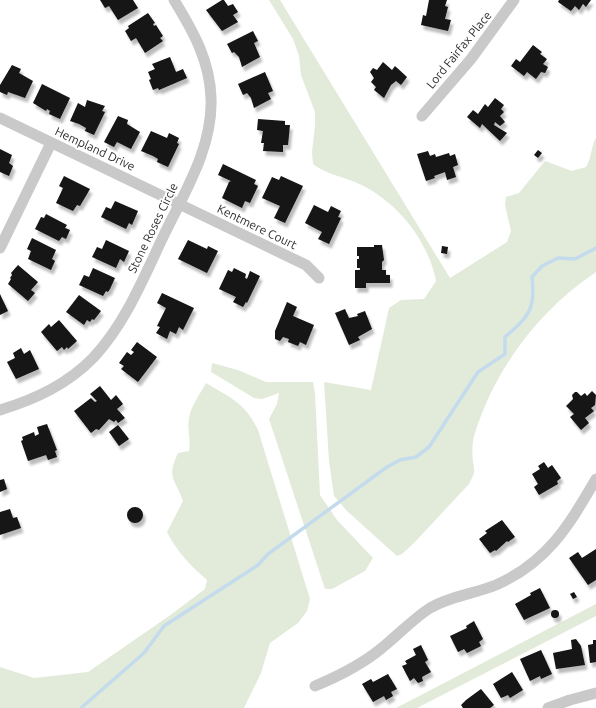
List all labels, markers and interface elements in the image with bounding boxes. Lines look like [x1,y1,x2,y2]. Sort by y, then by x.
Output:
street label: Lord Fairfax Place [424,9,494,91]
street label: Hempland Drive [53,124,137,173]
street label: Stone Roses Circle [125,181,180,275]
street label: Kentmere Court [215,202,299,252]

